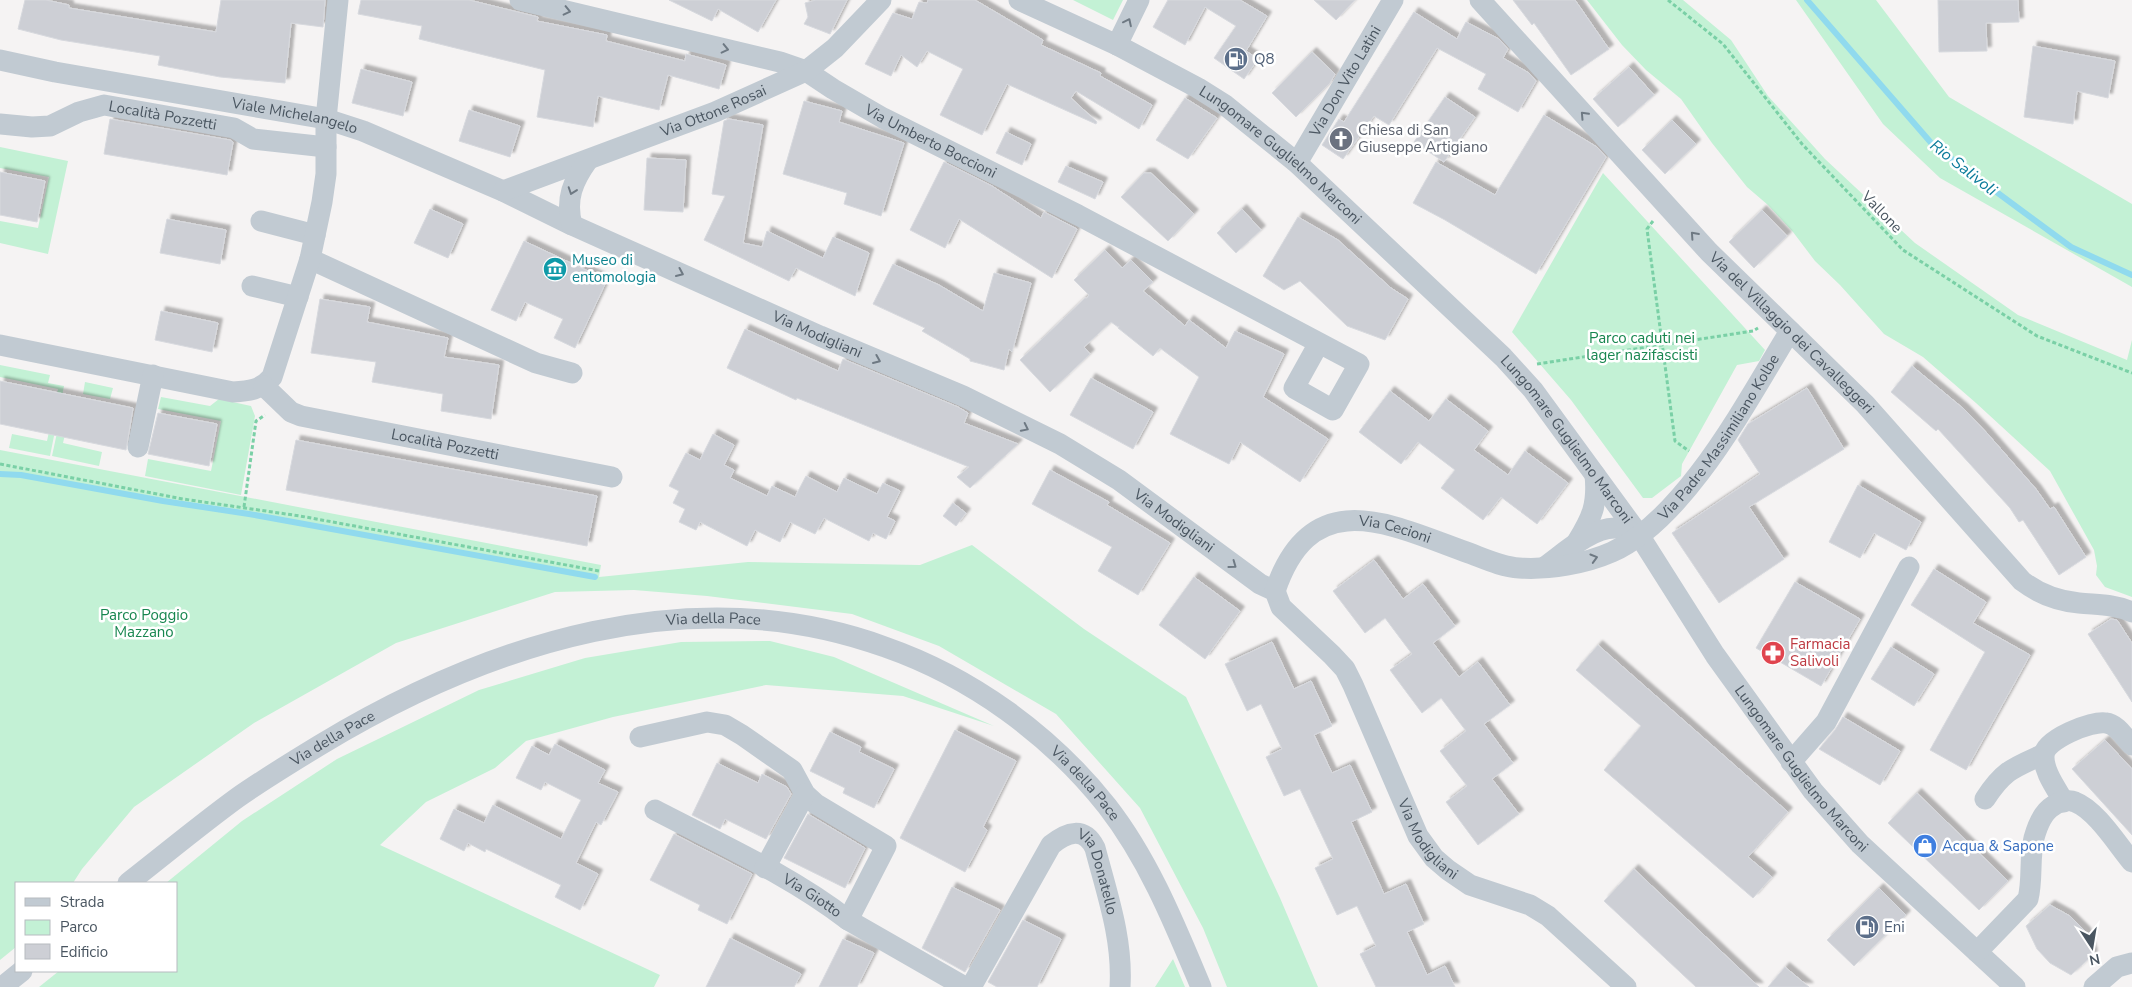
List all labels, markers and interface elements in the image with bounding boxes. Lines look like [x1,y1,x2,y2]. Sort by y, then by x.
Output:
one-way arrow [563,5,572,16]
one-way arrow [1122,18,1132,27]
street label: Via Don Vito Latini [1304,22,1386,141]
one-way arrow [721,43,730,54]
fuel station icon: Q8 [1223,46,1249,72]
place label: Q8 [1254,49,1275,69]
street label: Via Ottone Rosai [656,80,769,142]
street label: Lungomare Guglielmo Marconi [1195,81,1366,229]
street label: Viale Michelangelo [229,93,360,139]
street label: Località Pozzetti [107,96,218,135]
street label: Via Umberto Boccioni [860,99,1000,183]
one-way arrow [1581,112,1590,121]
place label: Chiesa di San Giuseppe Artigiano [1358,120,1488,157]
church icon: Chiesa di San Giuseppe Artigiano [1328,126,1354,152]
water label: Rio Salivoli [1925,135,2002,201]
one-way arrow [567,186,577,194]
street label: Vallone [1856,186,1907,237]
one-way arrow [1690,232,1699,241]
street label: Via del Villaggio dei Cavalleggeri [1704,247,1879,418]
place label: Museo di entomologia [572,250,656,287]
museum icon: Museo di entomologia [542,256,568,282]
one-way arrow [675,267,684,278]
street label: Via Modigliani [768,306,865,363]
park label: Parco caduti nei lager nazifascisti [1586,328,1698,365]
street label: Via Padre Massimiliano Kolbe [1653,350,1784,525]
street label: Lungomare Guglielmo Marconi [1496,351,1637,527]
one-way arrow [872,354,881,364]
one-way arrow [1020,421,1029,432]
street label: Località Pozzetti [389,424,501,465]
street label: Via Modigliani [1129,484,1219,557]
street label: Via Cecioni [1357,511,1434,548]
one-way arrow [1589,554,1597,564]
one-way arrow [1227,559,1237,568]
park label: Parco Poggio Mazzano [100,605,188,642]
street label: Via della Pace [664,608,762,630]
place label: Farmacia Salivoli [1790,634,1850,671]
pharmacy icon: Farmacia Salivoli [1760,640,1786,666]
street label: Lungomare Guglielmo Marconi [1730,681,1873,857]
street label: Via della Pace [286,706,378,771]
street label: Via della Pace [1046,740,1125,825]
street label: Via Modigliani [1393,795,1462,884]
street label: Via Donatello [1073,823,1122,917]
shop icon: Acqua & Sapone [1912,833,1938,859]
place label: Acqua & Sapone [1942,836,2054,856]
street label: Via Giotto [778,868,846,922]
legend [15,882,178,972]
text: Strada [60,892,104,912]
fuel station icon: Eni [1854,914,1880,940]
text: Parco [60,917,98,937]
place label: Eni [1884,917,1905,937]
north arrow [2067,922,2117,972]
text: Edificio [60,942,108,962]
text: N [2087,949,2102,970]

